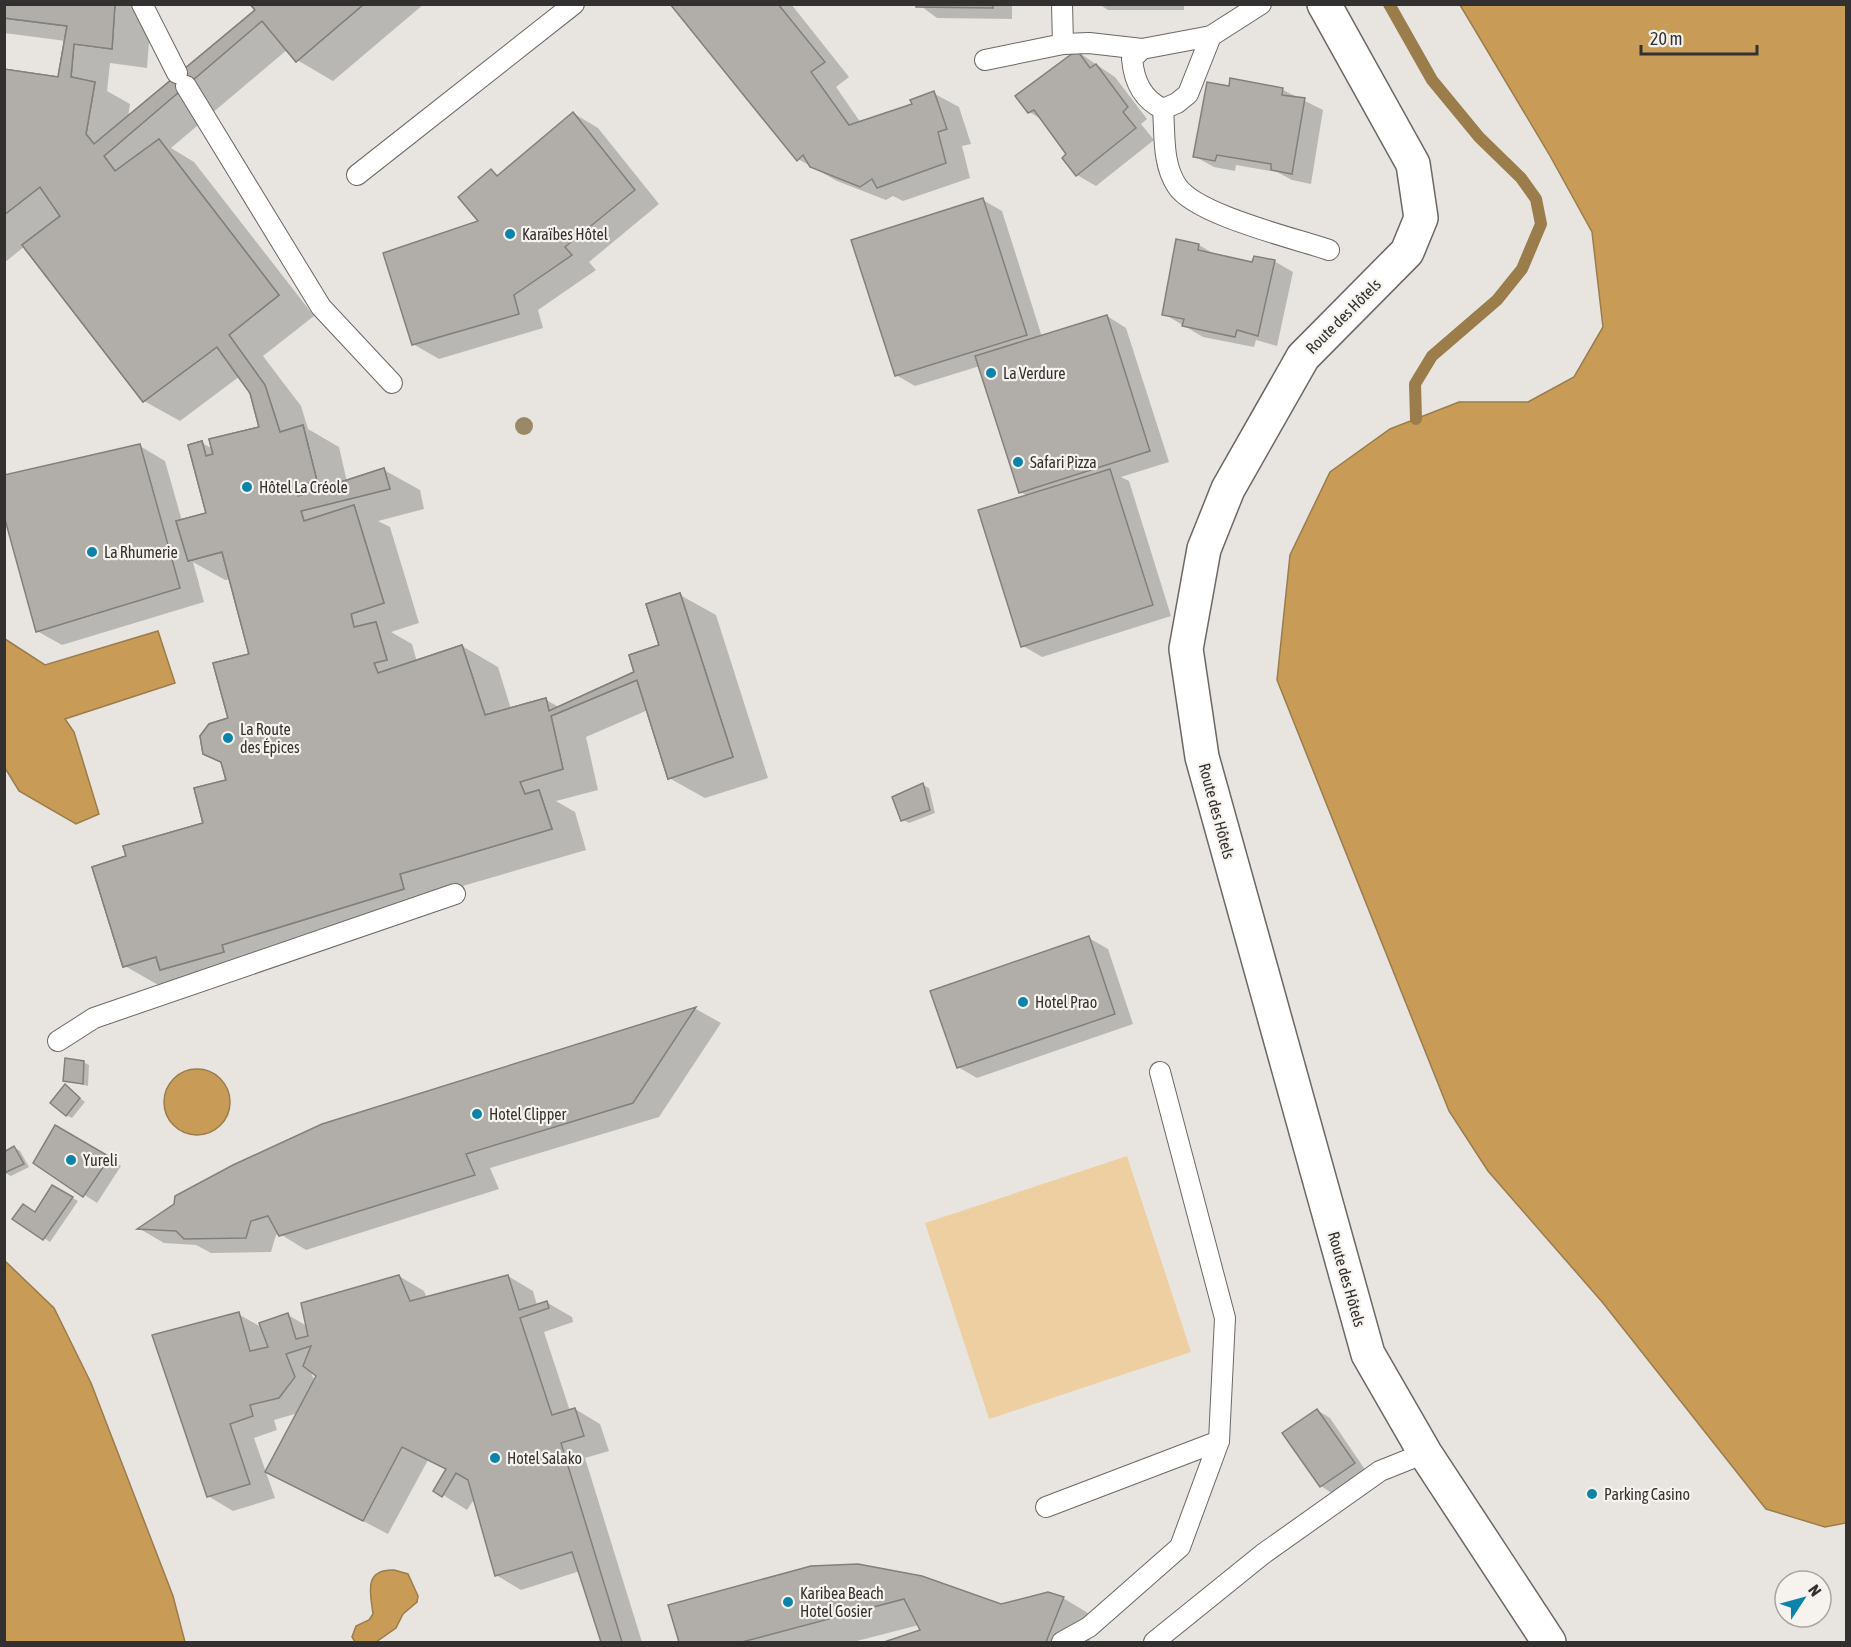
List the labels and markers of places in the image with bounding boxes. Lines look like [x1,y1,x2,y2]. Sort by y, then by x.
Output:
place label: Karaïbes Hôtel [522,225,609,243]
marker: Karaïbes Hôtel [503,227,517,241]
place label: La Verdure [1003,364,1065,382]
marker: La Verdure [984,366,998,380]
place label: Safari Pizza [1030,453,1097,471]
marker: Safari Pizza [1011,455,1025,469]
place label: Hôtel La Créole [259,478,348,496]
marker: Hôtel La Créole [240,480,254,494]
place label: La Rhumerie [104,543,178,561]
marker: La Rhumerie [85,545,99,559]
place label: La Route des Épices [240,720,300,757]
marker: La Route des Épices [221,731,235,745]
place label: Hotel Prao [1035,993,1097,1011]
marker: Hotel Prao [1016,995,1030,1009]
place label: Hotel Clipper [489,1105,567,1124]
marker: Hotel Clipper [470,1107,484,1121]
place label: Yureli [83,1151,118,1169]
marker: Yureli [64,1153,78,1167]
place label: Hotel Salako [507,1449,582,1467]
marker: Hotel Salako [488,1451,502,1465]
place label: Parking Casino [1604,1485,1690,1504]
marker: Parking Casino [1585,1487,1599,1501]
place label: Karibea Beach Hotel Gosier [800,1584,884,1620]
marker: Karibea Beach Hotel Gosier [781,1595,795,1609]

